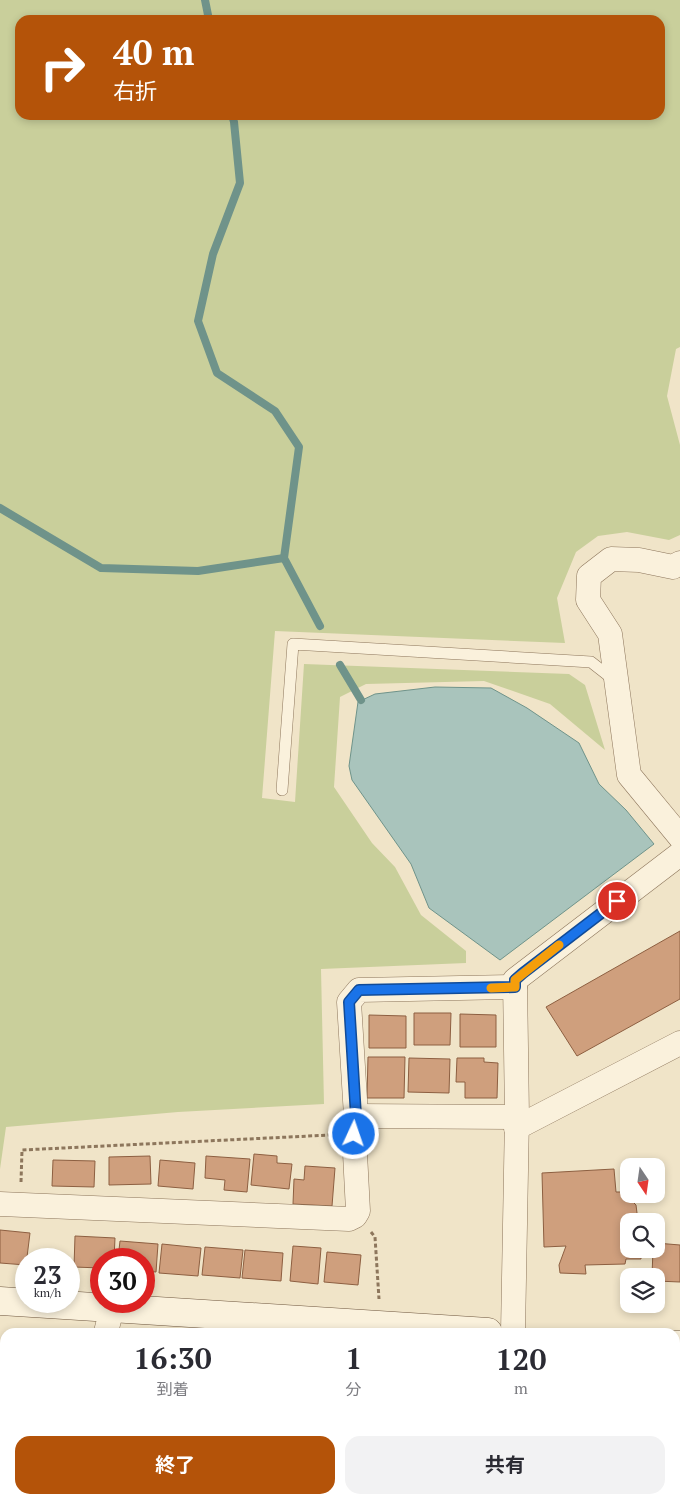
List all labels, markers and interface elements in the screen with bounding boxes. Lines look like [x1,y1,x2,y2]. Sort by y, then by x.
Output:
text: 40 m [113,29,194,75]
icon: right [30,35,95,100]
text: 右折 [113,76,157,105]
pin [596,880,638,922]
icon: arrive [603,887,631,915]
position arrow [327,1107,379,1159]
north arrow [620,1158,665,1202]
map controls [620,1158,665,1313]
button: search [620,1213,665,1258]
speed limit sign: 30 [90,1248,155,1313]
text: 23 [33,1258,62,1291]
button: layers [620,1268,665,1313]
text: km/h [34,1285,61,1300]
text: 16:30 [134,1338,212,1378]
text: 1 [345,1338,362,1378]
text: 120 [496,1339,546,1379]
text: m [514,1377,528,1399]
text: 到着 [157,1378,189,1400]
text: 分 [346,1378,362,1400]
button: 終了 [15,1436,335,1494]
button: 共有 [345,1436,665,1494]

